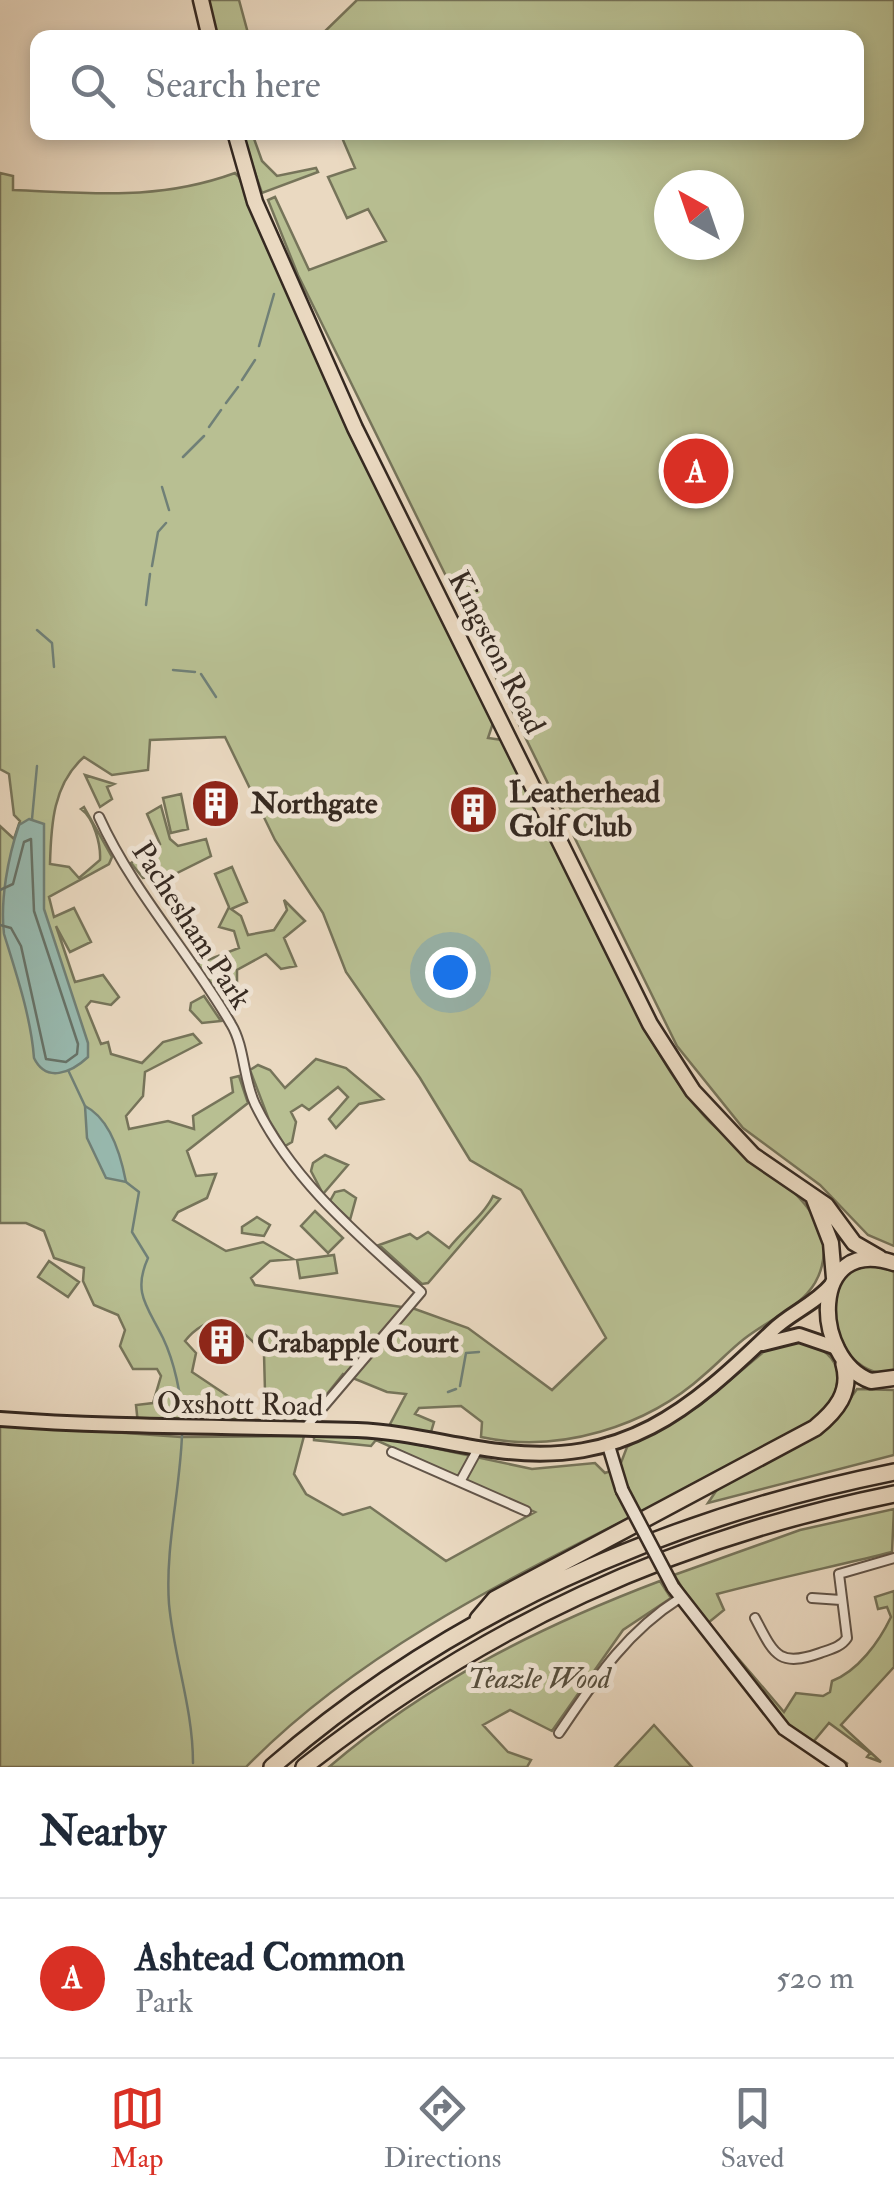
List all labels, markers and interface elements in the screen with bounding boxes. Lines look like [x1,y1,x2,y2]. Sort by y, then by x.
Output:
search box [30,30,864,140]
icon: search [65,58,120,113]
text: Search here [145,61,321,109]
north arrow [654,170,744,260]
pin: A [664,434,728,508]
street label: Kingston Road [440,565,554,740]
place label: Leatherhead Golf Club [509,774,660,845]
building icon: Northgate [190,777,242,829]
building icon: Leatherhead Golf Club [448,783,500,835]
place label: Northgate [250,785,378,822]
street label: Pachesham Park [124,835,259,1016]
your location [425,947,476,998]
building icon: Crabapple Court [196,1316,248,1368]
place label: Crabapple Court [257,1324,459,1361]
street label: Oxshott Road [156,1385,324,1424]
park label: Teazle Wood [467,1660,613,1697]
text: Nearby [40,1806,166,1858]
text: Ashtead Common [135,1934,405,1982]
text: A [62,1958,83,1998]
text: 520 m [776,1958,854,1998]
text: Park [135,1982,193,2022]
tab: Map [110,2081,165,2176]
tab: Directions [384,2081,501,2176]
tab: Saved [720,2081,784,2176]

